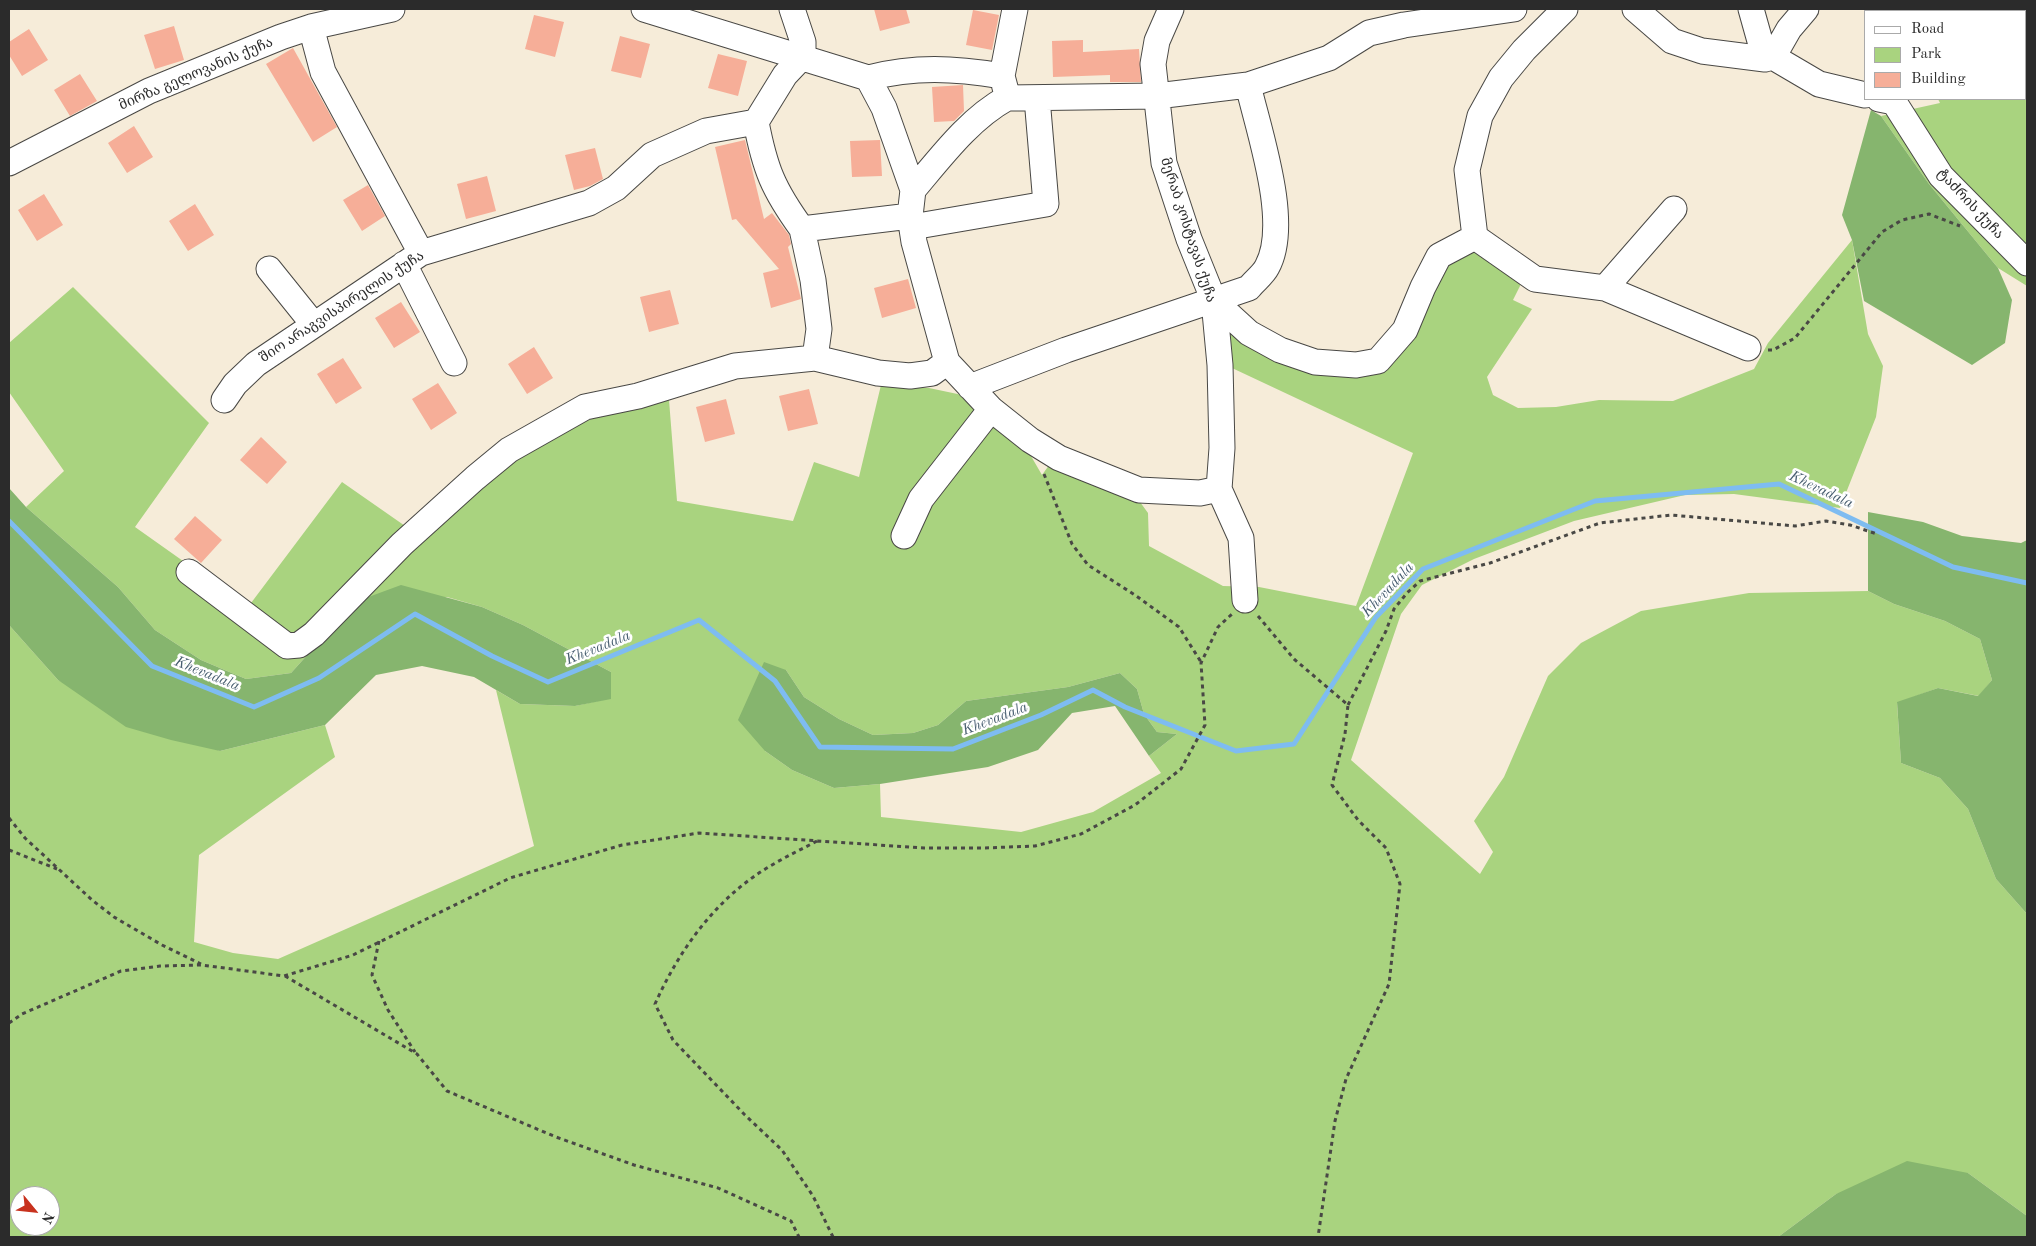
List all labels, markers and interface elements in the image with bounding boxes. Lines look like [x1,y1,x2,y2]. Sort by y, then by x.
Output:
legend [1864,10,2026,100]
text: Road [1911,22,1944,37]
street label: მირზა გელოვანის ქუჩა [116,34,276,114]
text: Park [1911,47,1942,62]
text: Building [1911,72,1966,87]
street label: მერაბ კოსტავას ქუჩა [1157,155,1219,305]
street label: ტაძრის ქუჩა [1933,165,2007,243]
street label: შიო არაგვისპირელის ქუჩა [257,248,427,366]
water label: Khevadala [1786,467,1856,513]
water label: Khevadala [1358,559,1418,621]
water label: Khevadala [563,627,633,669]
water label: Khevadala [172,653,242,695]
water label: Khevadala [960,698,1030,740]
north arrow [10,1186,60,1236]
text: N [39,1210,56,1226]

